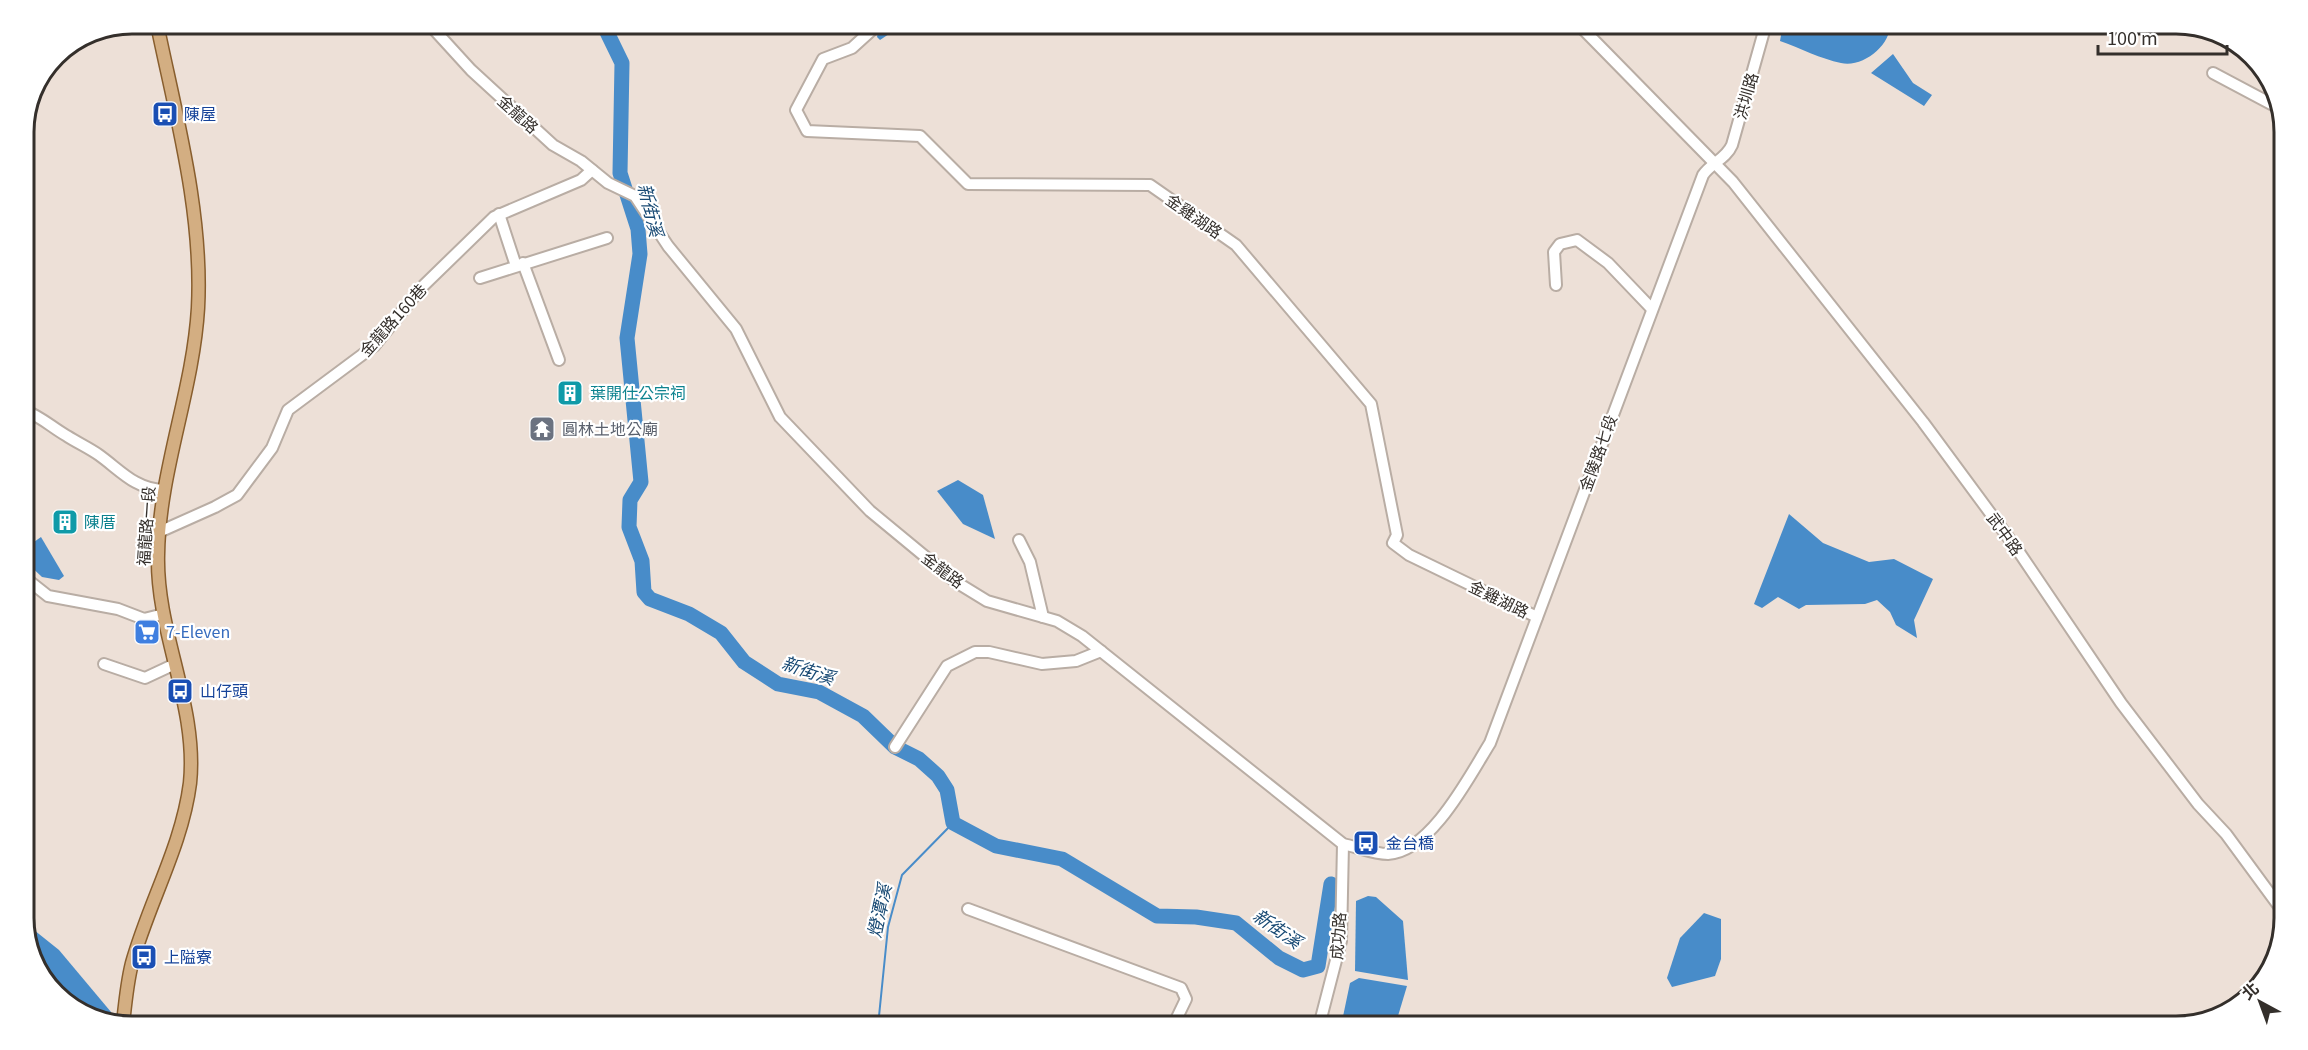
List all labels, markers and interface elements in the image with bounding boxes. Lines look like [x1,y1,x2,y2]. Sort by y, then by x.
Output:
scale bar [2098,18,2227,56]
text: 100 m [2107,24,2158,50]
street label: 洪圳路 [1727,69,1763,122]
street label: 金龍路 [493,88,545,138]
bus stop icon: 陳屋 [150,99,180,129]
place label: 陳屋 [184,101,216,125]
water label: 新街溪 [633,180,672,242]
street label: 金雞湖路 [1161,187,1228,243]
street label: 金龍路160巷 [353,278,431,361]
building icon: 葉開仕公宗祠 [555,378,585,408]
place label: 葉開仕公宗祠 [590,380,686,404]
street label: 金陵路七段 [1572,411,1622,494]
temple icon: 圓林土地公廟 [527,414,557,444]
place label: 圓林土地公廟 [562,416,658,440]
street label: 福龍路一段 [130,485,160,567]
building icon: 陳厝 [50,507,80,537]
street label: 武中路 [1982,507,2030,560]
place label: 陳厝 [84,509,116,533]
street label: 金龍路 [917,545,970,593]
street label: 金雞湖路 [1465,573,1533,623]
supermarket icon: 7-Eleven [132,617,162,647]
place label: 7-Eleven [166,619,230,643]
water label: 新街溪 [779,648,841,691]
bus stop icon: 山仔頭 [165,676,195,706]
place label: 山仔頭 [200,678,248,702]
bus stop icon: 金台橋 [1351,828,1381,858]
place label: 金台橋 [1386,830,1434,854]
water label: 燈潭溪 [860,879,897,940]
water label: 新街溪 [1249,901,1310,955]
street label: 成功路 [1323,911,1351,961]
bus stop icon: 上隘寮 [129,942,159,972]
place label: 上隘寮 [164,944,212,968]
north arrow [2230,972,2290,1032]
text: 北 [2236,976,2263,1004]

